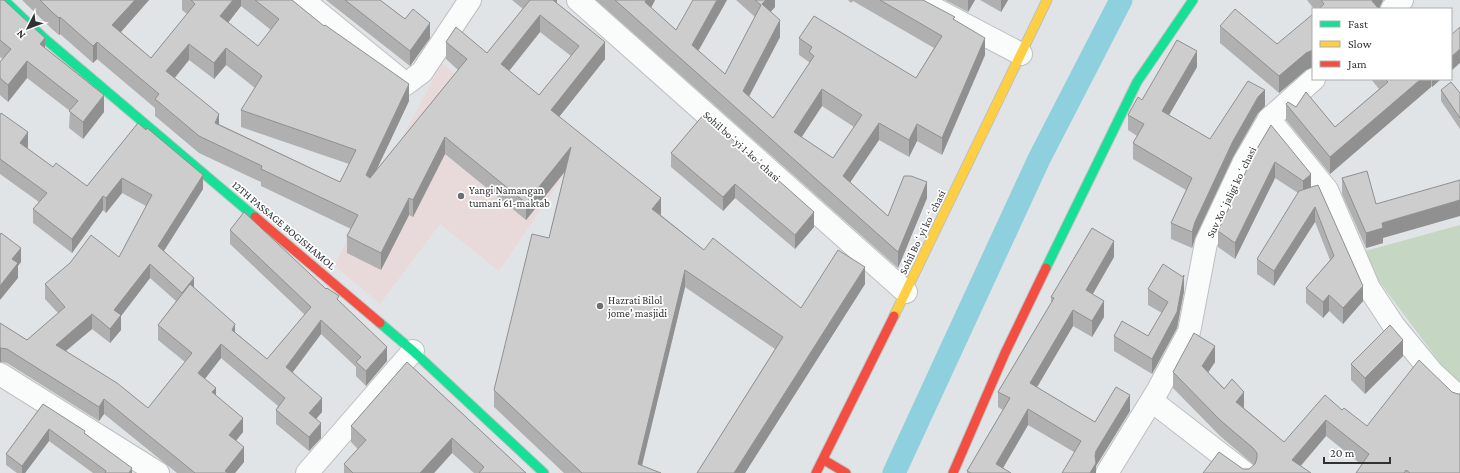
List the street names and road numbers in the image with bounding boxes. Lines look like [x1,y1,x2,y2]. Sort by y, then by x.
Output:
street label: Sohil boʻyi 1-koʻchasi [700,108,783,185]
street label: Suv Xoʻjaligi koʻchasi [1204,144,1259,240]
street label: 12TH PASSAGE BOGISHAMOL [230,178,338,272]
street label: Sohil Boʻyi koʻchasi [896,188,949,276]

